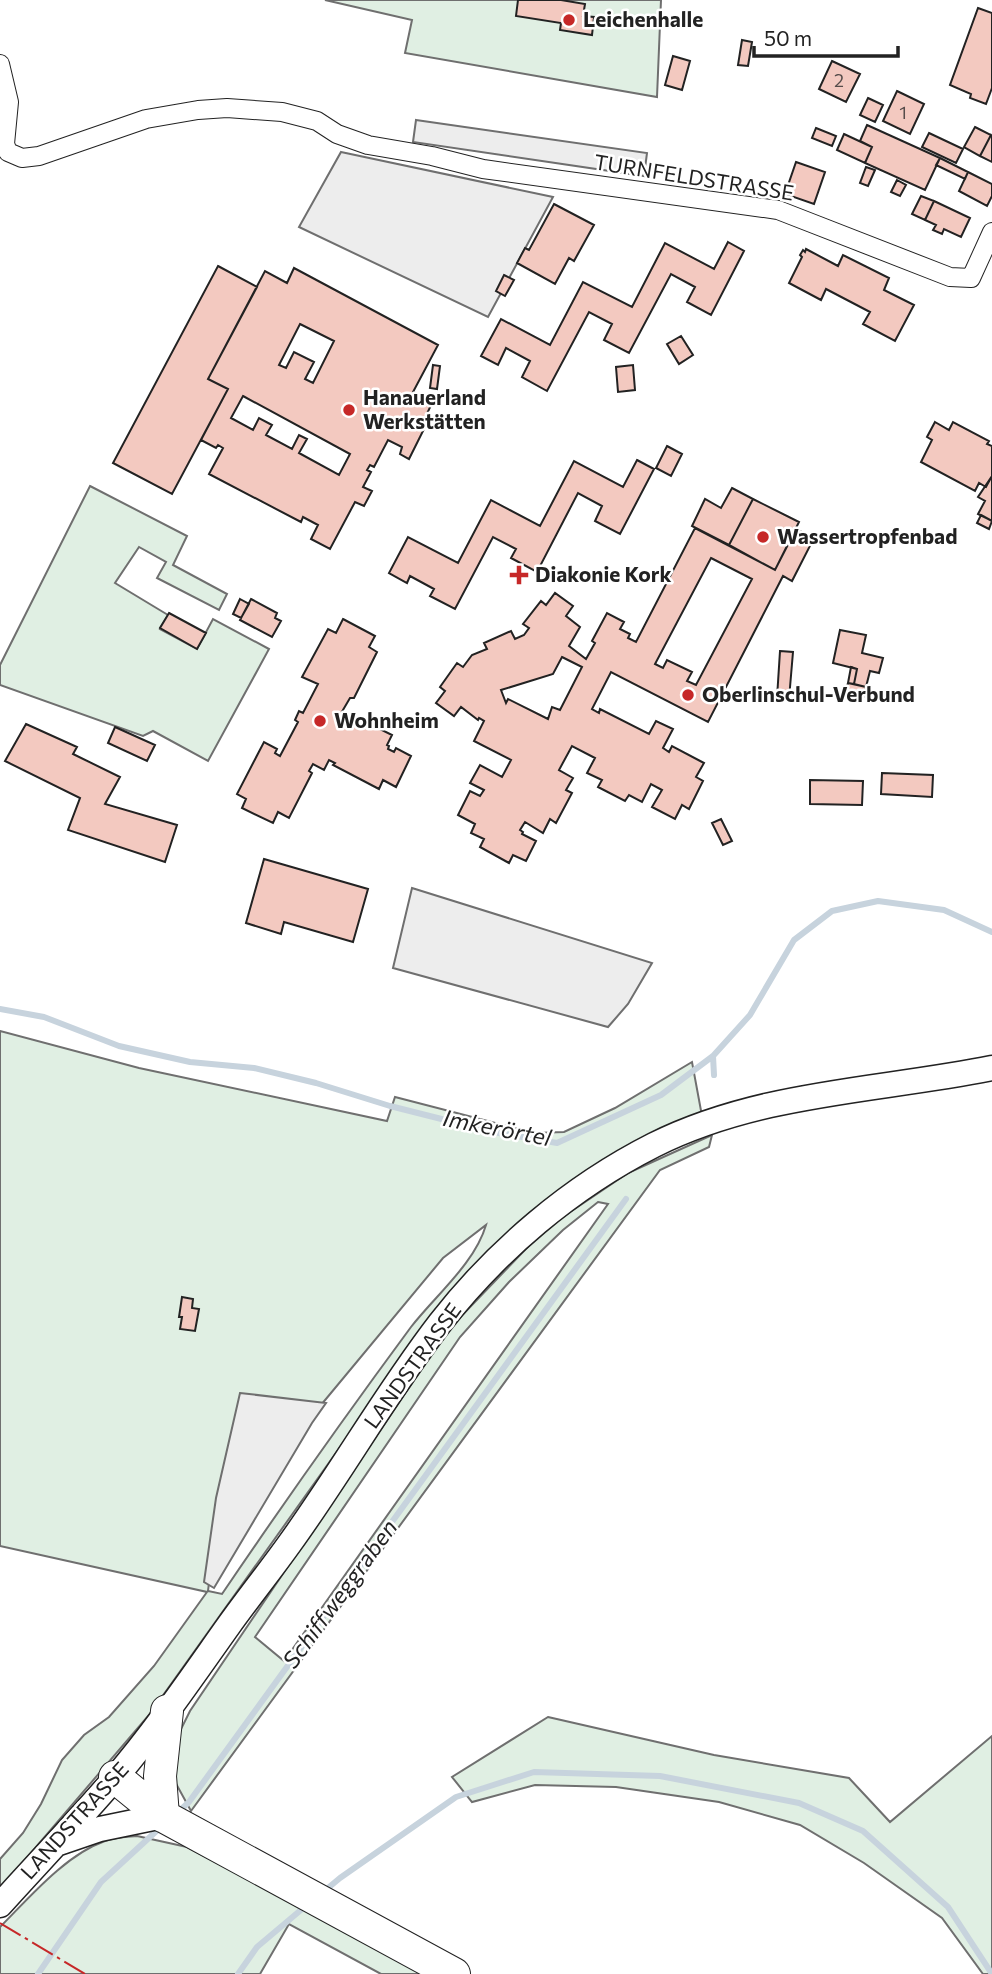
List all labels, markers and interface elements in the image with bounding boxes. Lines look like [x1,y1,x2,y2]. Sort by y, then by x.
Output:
place label: Leichenhalle [583,6,703,31]
marker: Leichenhalle [561,12,577,28]
scale bar [754,14,898,58]
text: 50 m [764,25,812,50]
house number: 2 [834,69,844,91]
house number: 1 [899,101,907,123]
street label: TURNFELDSTRASSE [593,148,796,205]
place label: Hanauerland Werkstätten [363,384,486,433]
marker: Hanauerland Werkstätten [341,402,357,418]
place label: Wassertropfenbad [777,523,957,548]
marker: Wassertropfenbad [755,529,771,545]
place label: Diakonie Kork [535,561,671,586]
marker: Diakonie Kork [509,565,529,585]
place label: Oberlinschul-Verbund [702,681,915,706]
marker: Oberlinschul-Verbund [680,687,696,703]
place label: Wohnheim [334,707,439,732]
marker: Wohnheim [312,713,328,729]
water label: Imkerörtel [441,1103,555,1151]
street label: LANDSTRASSE [358,1298,466,1433]
water label: Schiffweggraben [276,1514,402,1673]
street label: LANDSTRASSE [15,1756,133,1884]

